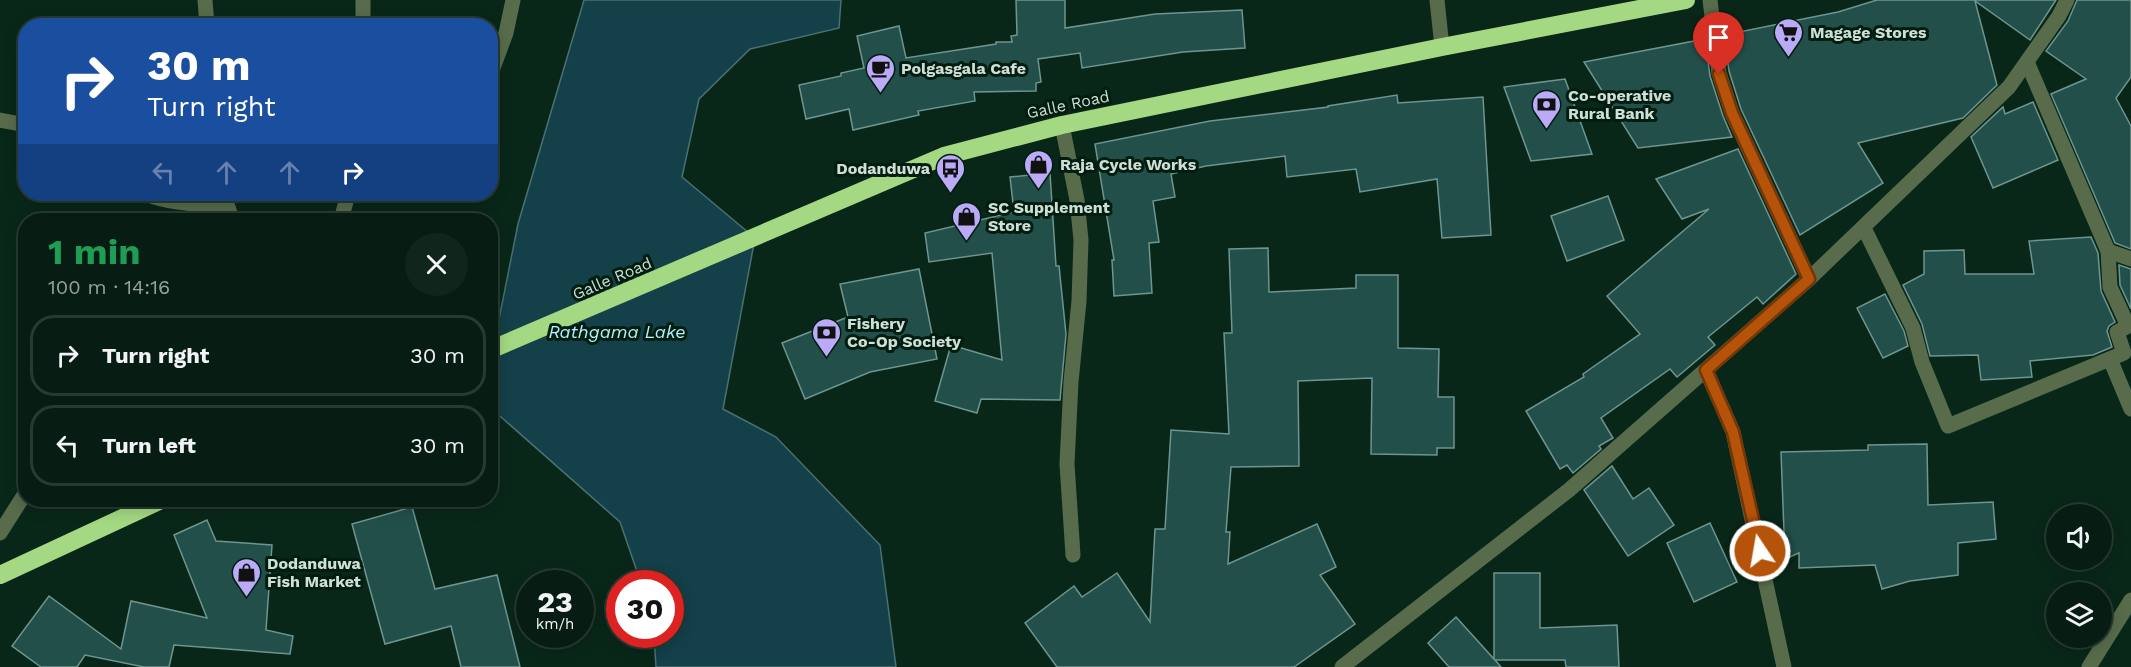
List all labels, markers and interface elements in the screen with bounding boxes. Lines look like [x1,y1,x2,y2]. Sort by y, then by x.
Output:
pin [1693,12,1744,74]
supermarket icon: Magage Stores [1773,16,1805,58]
icon: arrive [1702,21,1735,54]
place label: Magage Stores [1810,23,1927,42]
text: 30 m [147,41,251,90]
icon: right [48,42,126,120]
cafe icon: Polgasgala Cafe [864,52,896,94]
place label: Polgasgala Cafe [901,59,1026,78]
street label: Galle Road [1025,86,1111,123]
place label: Co-operative Rural Bank [1568,86,1671,123]
bank icon: Co-operative Rural Bank [1531,88,1563,130]
text: Turn right [147,91,276,123]
shop icon: Raja Cycle Works [1023,148,1055,190]
bus stop icon: Dodanduwa [935,152,967,194]
place label: Raja Cycle Works [1060,155,1197,174]
icon: left [147,156,180,189]
icon: ahead [210,156,243,189]
icon: ahead [273,156,306,189]
icon: right [336,156,369,189]
place label: Dodanduwa [836,159,931,178]
place label: SC Supplement Store [988,198,1110,235]
shop icon: SC Supplement Store [951,200,983,242]
text: 1 min [48,231,140,273]
button: close [405,233,468,296]
street label: Galle Road [570,253,655,304]
text: 100 m · 14:16 [48,275,170,299]
place label: Fishery Co-Op Society [847,314,962,351]
bank icon: Fishery Co-Op Society [810,316,842,358]
water label: Rathgama Lake [548,321,686,342]
icon: right [51,339,84,372]
text: Turn right [102,343,209,368]
text: 30 m [410,343,465,368]
icon: left [51,429,84,462]
text: Turn left [102,433,196,458]
text: 30 m [410,433,465,458]
map controls [2046,504,2112,648]
button: sound [2046,504,2112,570]
position arrow [1728,519,1792,583]
place label: Dodanduwa Fish Market [267,554,362,591]
shop icon: Dodanduwa Fish Market [230,556,262,598]
speed limit sign: 30 [606,570,684,648]
button: layers [2046,582,2112,648]
text: 23 [537,584,573,619]
text: km/h [536,615,574,633]

